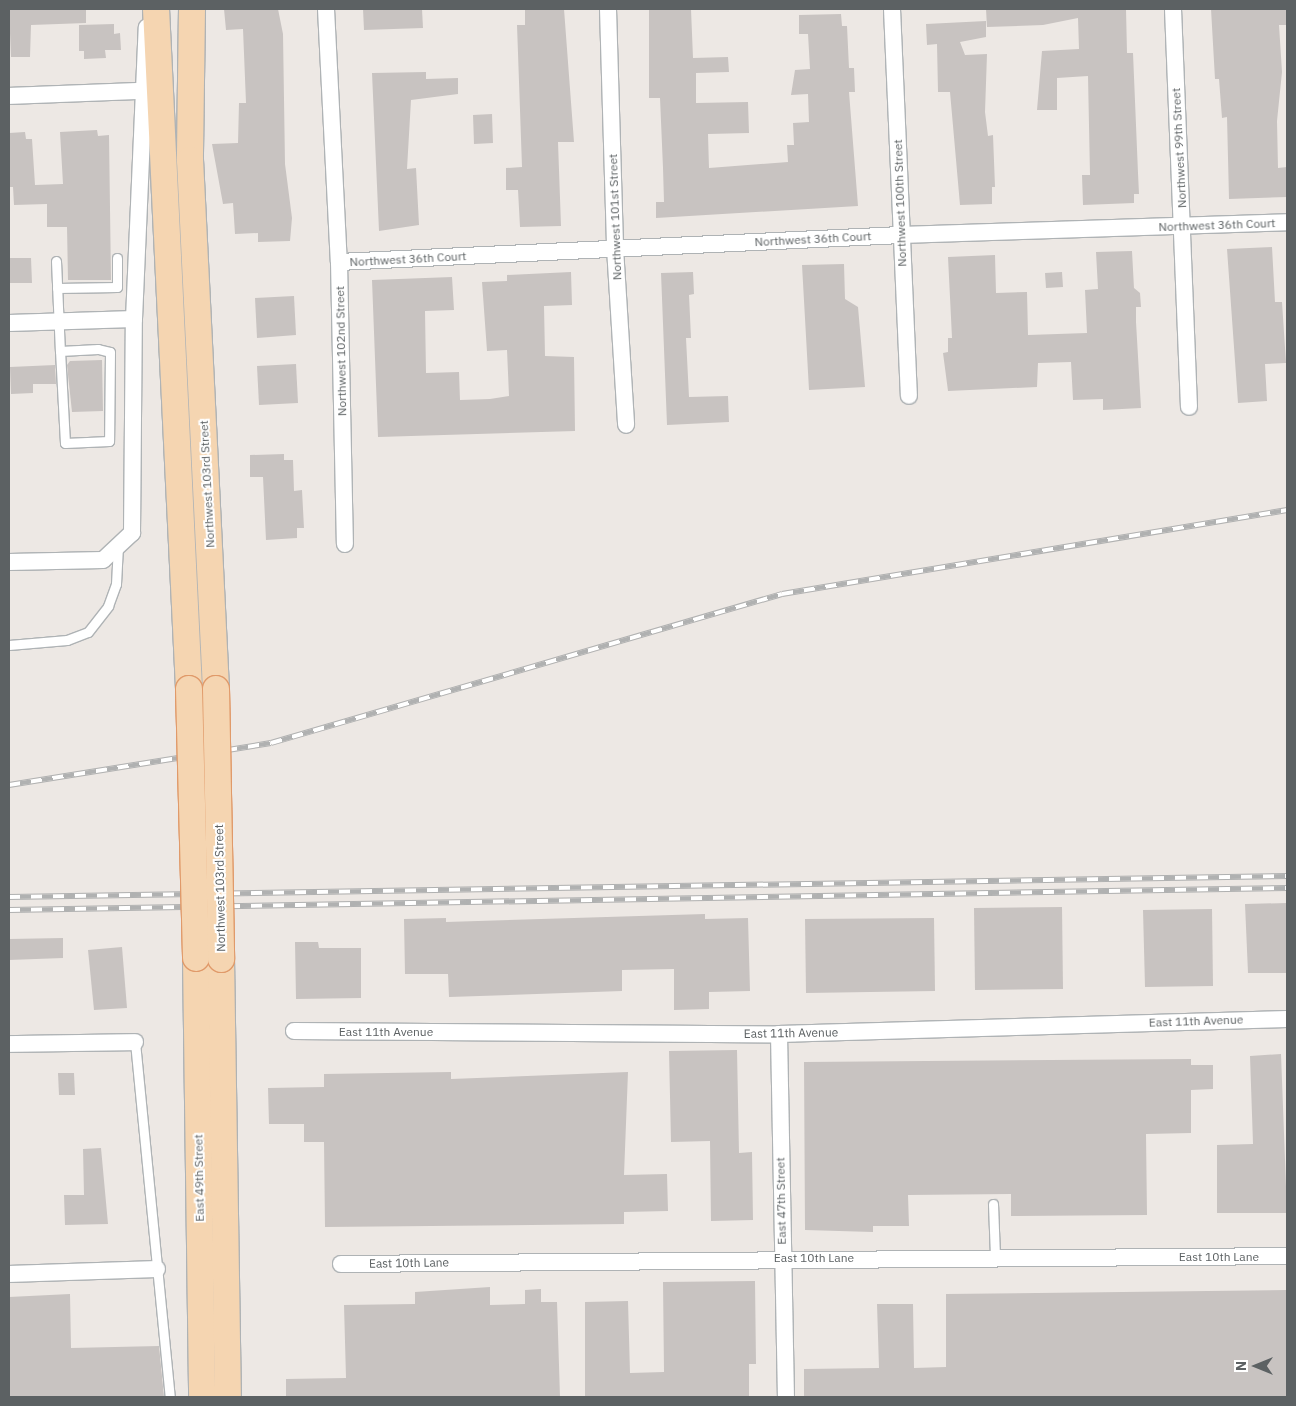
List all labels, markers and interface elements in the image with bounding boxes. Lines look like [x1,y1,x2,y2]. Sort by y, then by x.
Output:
street label: Northwest 99th Street [1169,88,1189,208]
street label: Northwest 100th Street [891,139,909,267]
street label: Northwest 101st Street [606,154,624,280]
street label: Northwest 36th Court [1158,216,1276,234]
street label: Northwest 36th Court [754,229,872,249]
street label: Northwest 36th Court [349,249,467,269]
street label: Northwest 102nd Street [333,286,349,416]
street label: Northwest 103rd Street [196,420,218,548]
street label: Northwest 103rd Street [212,824,228,952]
street label: East 11th Avenue [1149,1012,1243,1030]
street label: East 11th Avenue [339,1025,433,1039]
street label: East 11th Avenue [744,1025,838,1041]
street label: East 49th Street [191,1134,207,1222]
street label: East 47th Street [773,1157,789,1245]
street label: East 10th Lane [1179,1250,1259,1264]
street label: East 10th Lane [774,1251,854,1265]
street label: East 10th Lane [369,1255,449,1271]
north arrow [1231,1341,1281,1391]
text: N [1232,1361,1250,1371]

